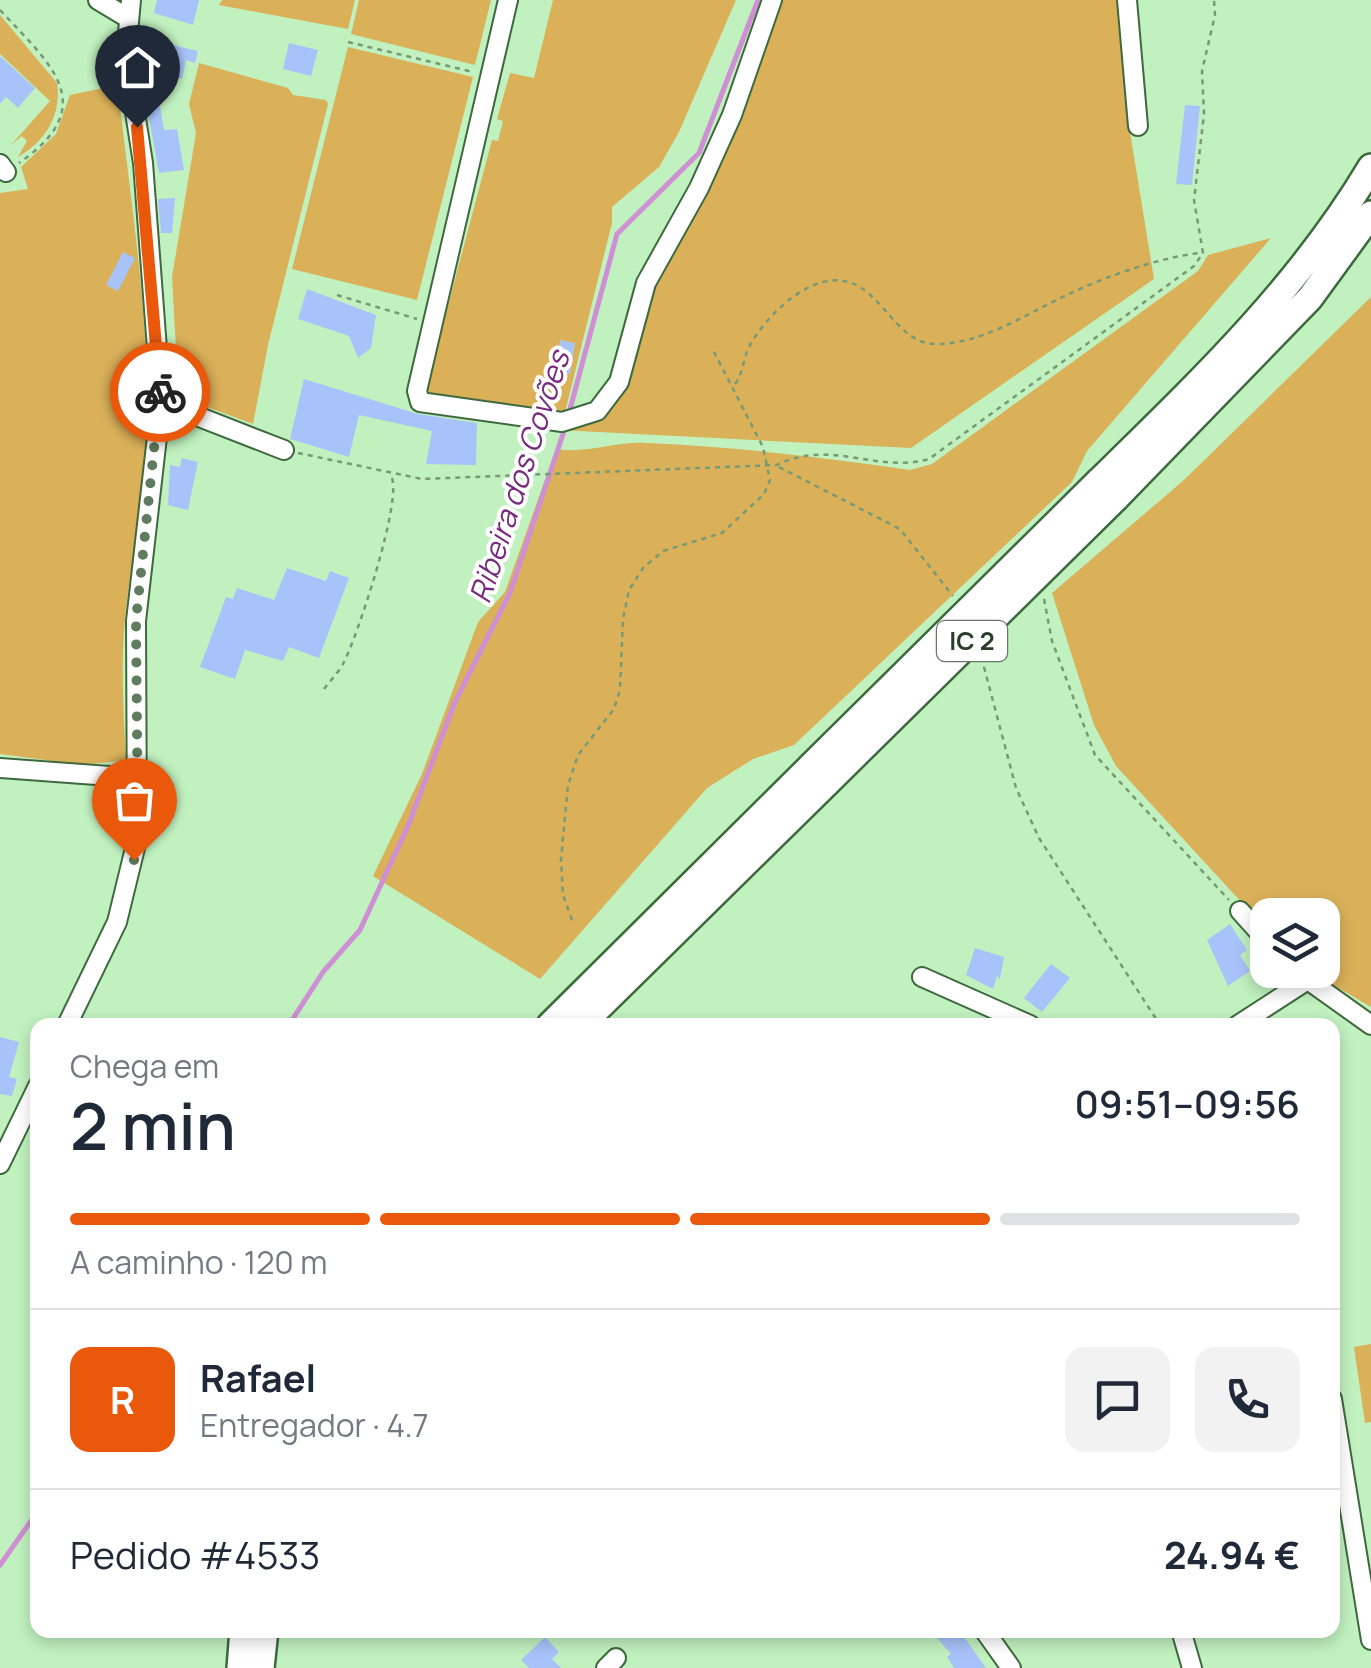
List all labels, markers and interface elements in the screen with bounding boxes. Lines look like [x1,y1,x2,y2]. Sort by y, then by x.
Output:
pin [95,25,180,128]
icon: home [110,40,165,95]
courier [110,342,210,442]
water label: Ribeira dos Covões [459,343,579,608]
icon: bike [133,365,188,420]
road number: IC 2 [937,621,1007,661]
pin [92,758,177,861]
icon: bag [107,773,162,828]
map controls [1250,898,1340,988]
button: layers [1250,898,1340,988]
text: Chega em [70,1044,219,1088]
text: 09:51–09:56 [1075,1077,1300,1129]
text: 2 min [70,1081,236,1170]
text: A caminho · 120 m [70,1240,327,1284]
button: chat [1065,1347,1170,1452]
button: phone [1195,1347,1300,1452]
text: Rafael [200,1351,316,1403]
text: R [110,1373,135,1425]
text: Entregador · 4.7 [200,1403,429,1447]
text: Pedido #4533 [70,1528,320,1580]
text: 24.94 € [1164,1528,1300,1580]

